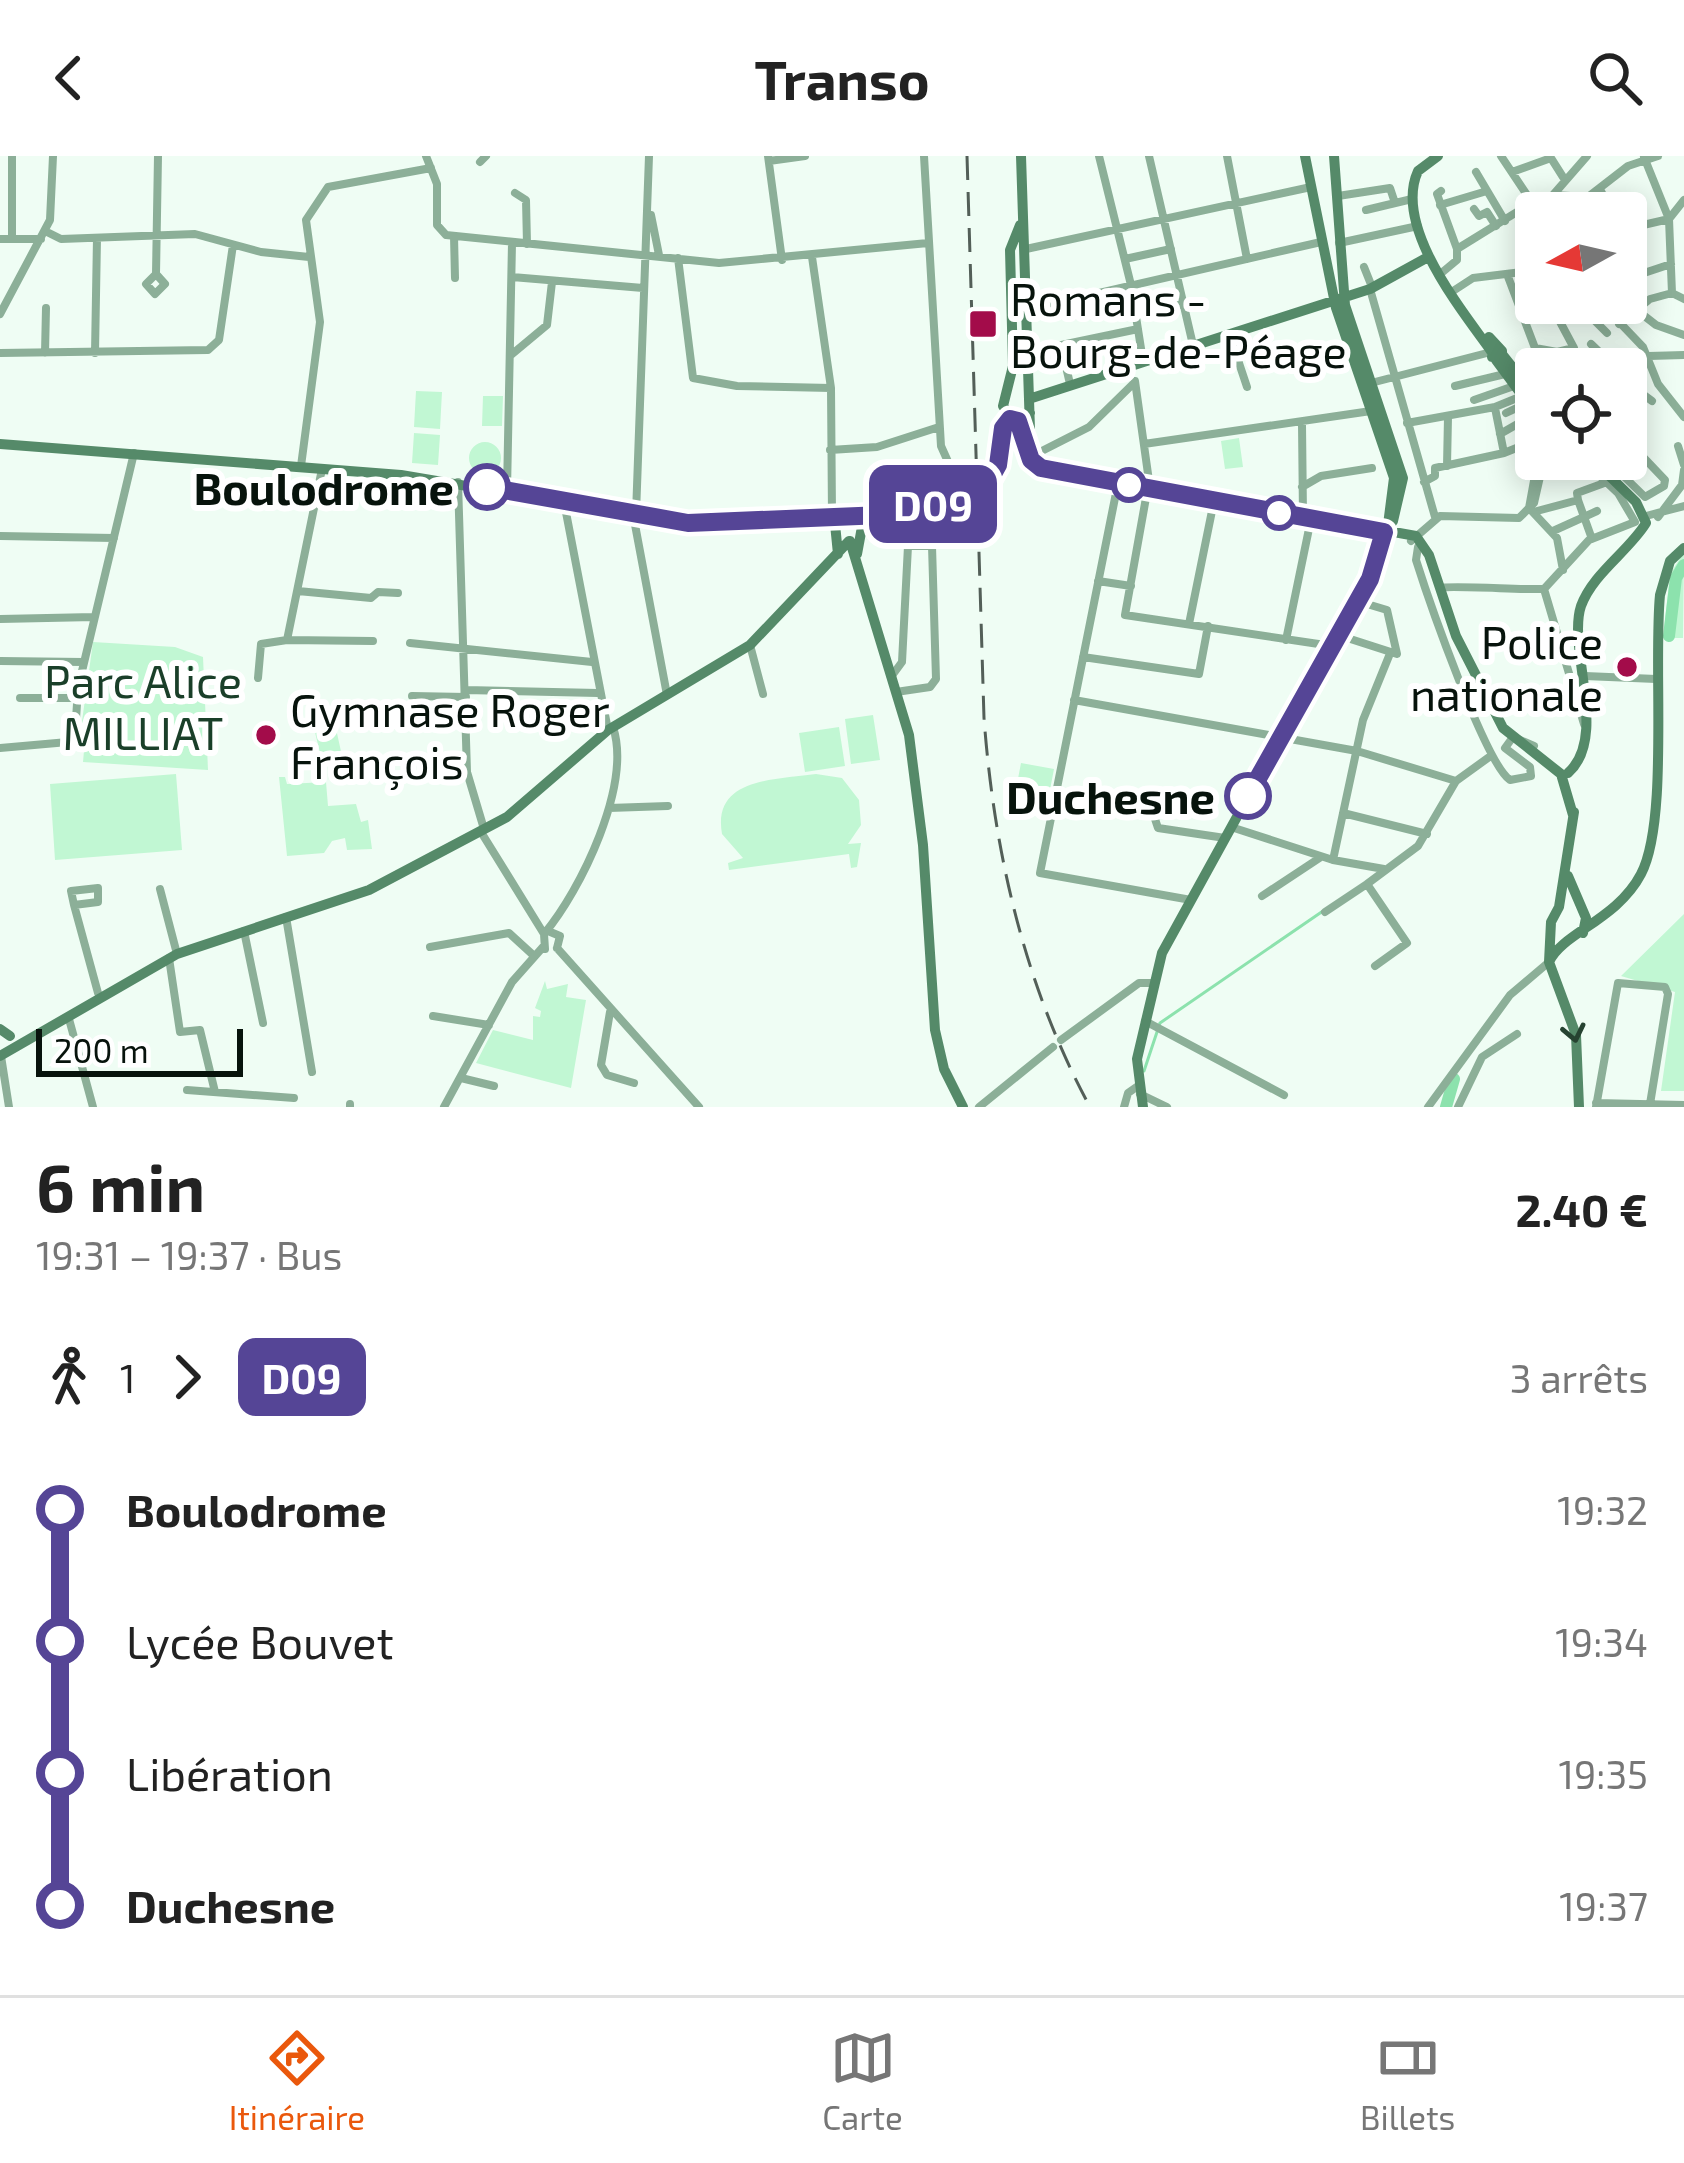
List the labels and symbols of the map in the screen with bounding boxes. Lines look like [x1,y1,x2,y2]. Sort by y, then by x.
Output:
north arrow [1515,192,1647,324]
place label: Romans - Bourg-de-Péage [1010,271,1347,377]
marker: Romans - Bourg-de-Péage [967,308,999,340]
place label: Boulodrome [193,460,454,514]
marker: Boulodrome [465,465,509,509]
line badge: D09 [864,465,1002,543]
unlabelled marker [1113,469,1145,501]
unlabelled marker [1263,497,1295,529]
place label: Police nationale [1410,614,1603,720]
park label: Parc Alice MILLIAT [44,653,242,759]
marker: Police nationale [1614,654,1640,680]
place label: Gymnase Roger François [290,682,610,791]
marker: Gymnase Roger François [253,722,279,748]
place label: Duchesne [1006,769,1215,823]
marker: Duchesne [1226,774,1270,818]
one-way arrow [1560,1022,1585,1042]
scale bar [36,1023,243,1076]

